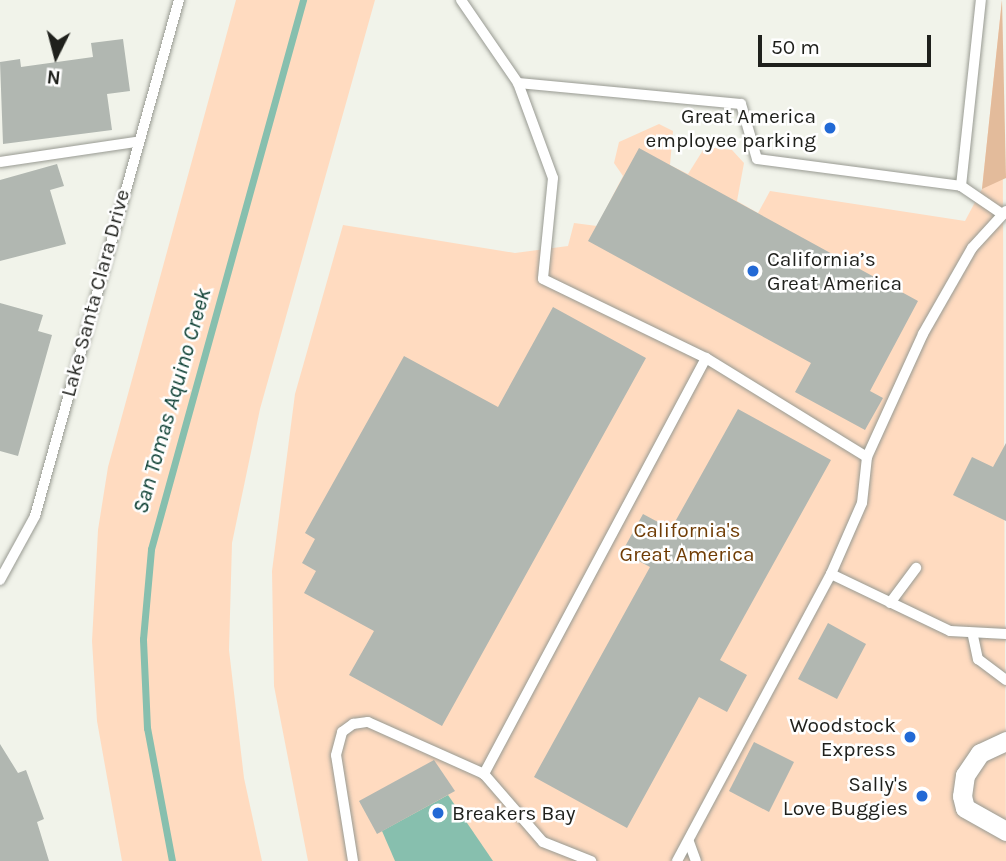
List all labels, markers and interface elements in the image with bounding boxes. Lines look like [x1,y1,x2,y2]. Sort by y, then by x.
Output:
north arrow [21,21,91,91]
scale bar [761,21,934,65]
text: 50 m [771,35,820,59]
text: N [46,65,62,89]
place label: Great America employee parking [646,103,816,153]
marker: Great America employee parking [822,120,838,136]
street label: Lake Santa Clara Drive [55,186,135,400]
place label: California’s Great America [767,246,902,296]
marker: California’s Great America [745,263,761,279]
water label: San Tomas Aquino Creek [127,285,217,517]
park label: California's Great America [619,517,755,567]
place label: Woodstock Express [789,712,896,762]
marker: Woodstock Express [902,729,918,745]
place label: Sally's Love Buggies [783,771,908,821]
marker: Sally's Love Buggies [914,788,930,804]
place label: Breakers Bay [452,800,576,826]
marker: Breakers Bay [430,805,446,821]

